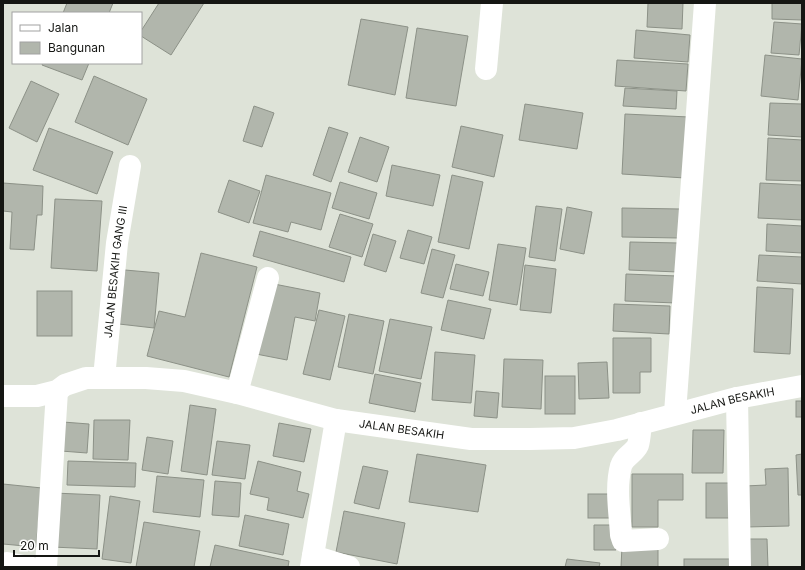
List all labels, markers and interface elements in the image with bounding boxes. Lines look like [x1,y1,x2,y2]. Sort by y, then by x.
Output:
legend [12,12,142,64]
text: Jalan [48,20,78,35]
text: Bangunan [48,40,105,55]
street label: JALAN BESAKIH GANG III [101,204,130,338]
street label: JALAN BESAKIH [689,384,776,417]
street label: JALAN BESAKIH [358,416,445,442]
scale bar [14,532,99,558]
text: 20 m [20,538,49,553]

